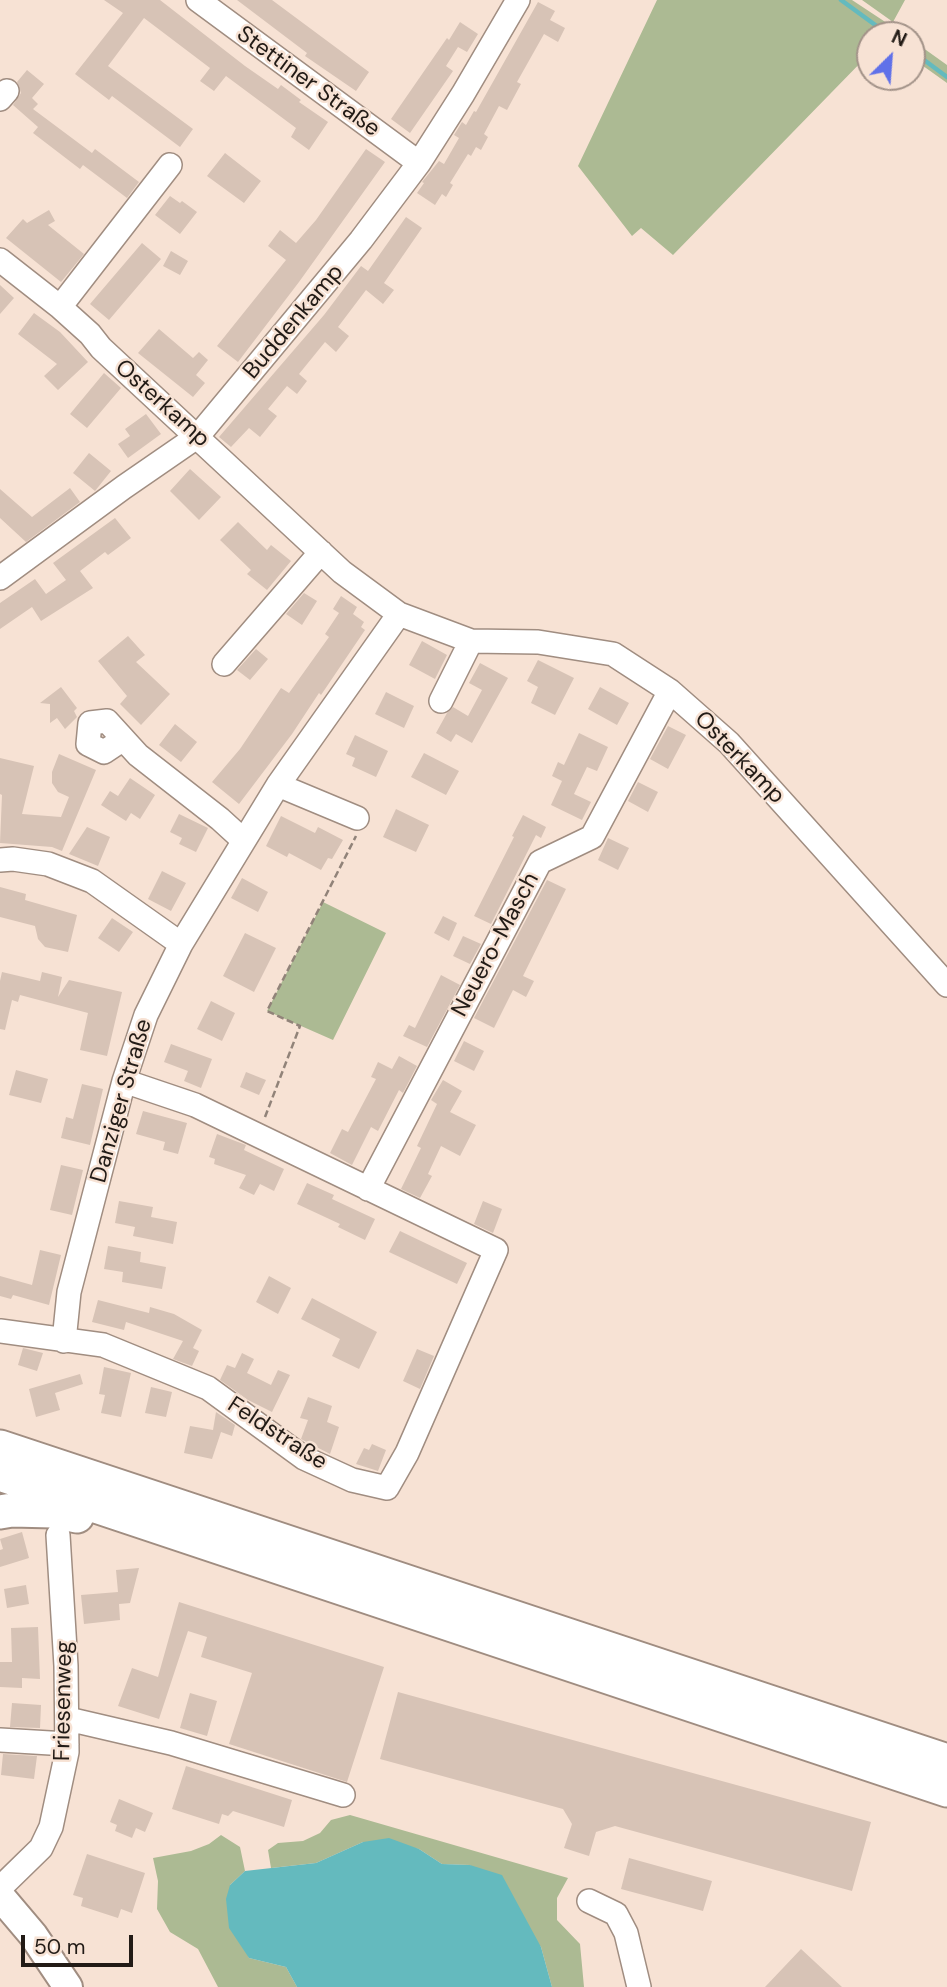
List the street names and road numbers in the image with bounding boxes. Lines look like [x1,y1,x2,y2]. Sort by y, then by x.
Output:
street label: Stettiner Straße [231,21,385,143]
street label: Buddenkamp [238,259,350,385]
street label: Osterkamp [109,354,215,454]
street label: Osterkamp [688,706,790,810]
street label: Neuero-Masch [446,868,546,1022]
street label: Danziger Straße [85,1016,159,1186]
street label: Feldstraße [222,1392,332,1476]
street label: Friesenweg [49,1641,79,1761]

